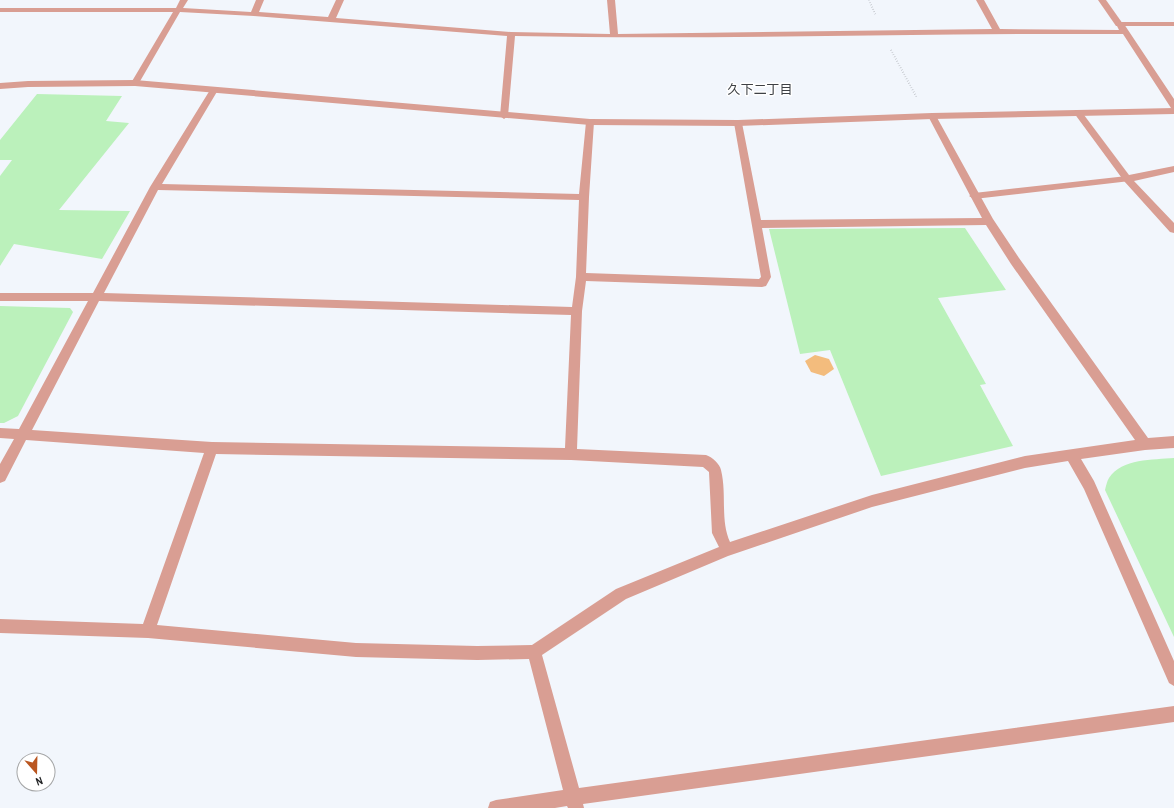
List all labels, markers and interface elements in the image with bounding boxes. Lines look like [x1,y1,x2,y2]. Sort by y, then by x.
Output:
district label: 久下二丁目 [727,81,793,98]
north arrow [16,752,56,792]
text: N [34,774,45,789]

